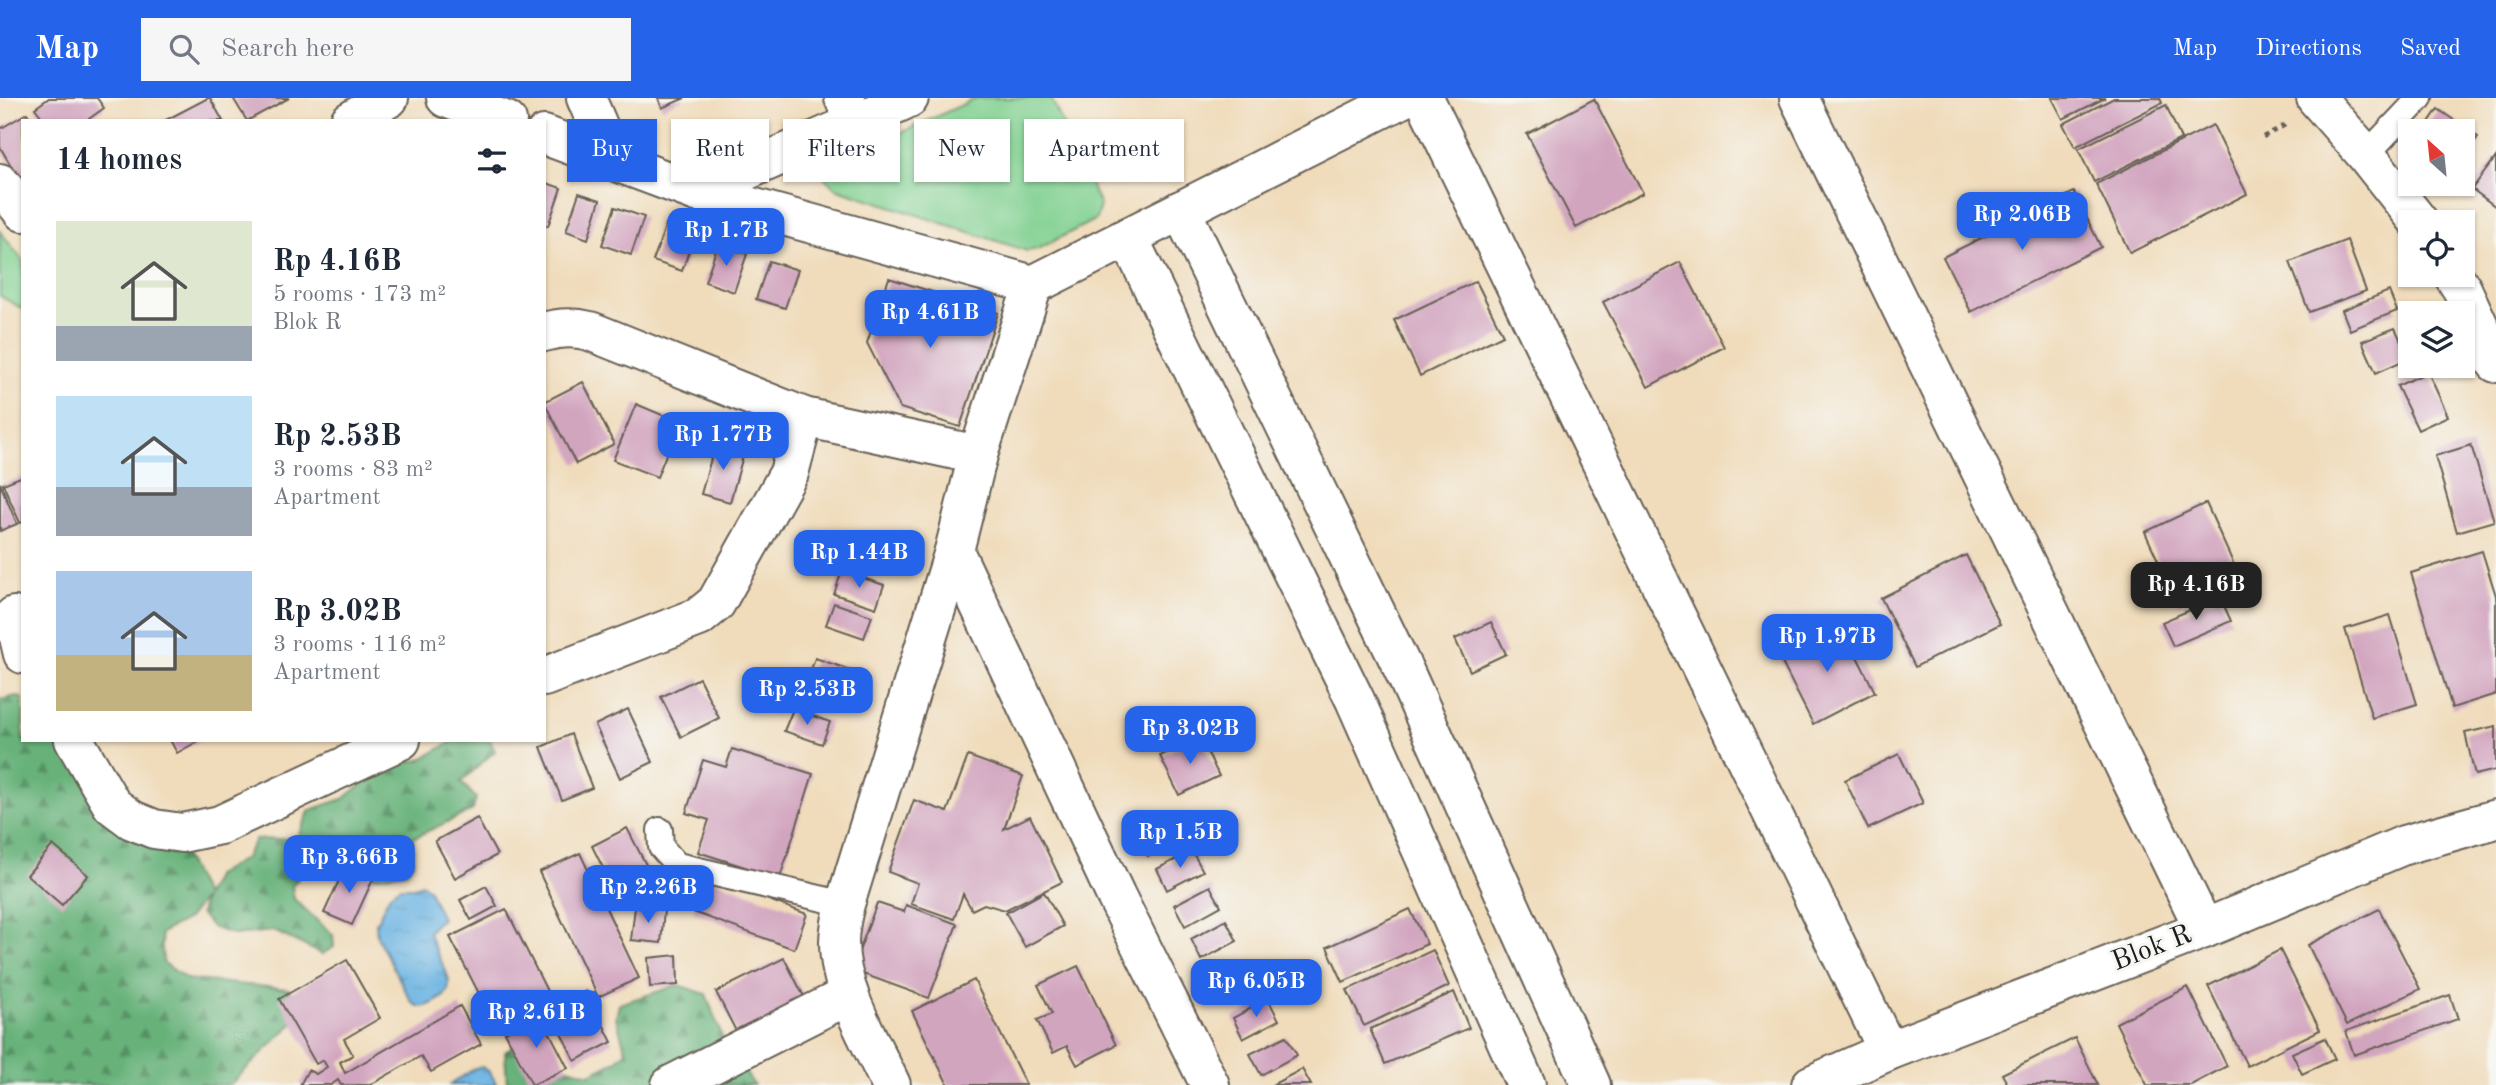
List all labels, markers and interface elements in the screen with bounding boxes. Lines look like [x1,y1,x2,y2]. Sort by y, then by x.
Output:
search box [141,18,631,81]
icon: search [165,30,203,68]
text: Map [35,33,99,66]
text: Search here [221,36,354,62]
text: Map [2173,37,2217,61]
text: Directions [2255,37,2362,61]
text: Saved [2400,37,2461,61]
chip: Buy [567,119,657,182]
chip: Rent [671,119,769,182]
chip: Filters [783,119,900,182]
chip: New [914,119,1010,182]
chip: Apartment [1024,119,1184,182]
north arrow [2398,119,2474,196]
map controls [2398,119,2475,378]
icon: filters [473,142,511,180]
text: 14 homes [56,146,182,176]
pin: Rp 2.06B [1950,192,2094,252]
text: Rp 2.06B [1973,203,2071,226]
pin: Rp 1.7B [661,208,791,268]
button: locate [2398,210,2475,287]
text: Rp 1.7B [683,219,769,242]
text: Rp 4.16B [273,247,402,277]
icon: home [112,249,196,333]
text: 5 rooms · 173 m² [273,283,446,306]
pin: Rp 4.61B [858,290,1002,350]
text: Rp 4.61B [881,301,979,324]
button: layers [2398,301,2475,378]
text: Blok R [273,311,341,334]
pin: Rp 1.77B [651,412,795,472]
text: Rp 2.53B [273,422,402,452]
text: Rp 1.77B [674,423,772,446]
icon: home [112,424,196,508]
text: 3 rooms · 83 m² [273,458,433,481]
text: Apartment [273,486,381,509]
pin: Rp 1.44B [787,531,931,590]
text: Rp 1.44B [810,541,908,564]
pin: Rp 4.16B [2124,562,2268,622]
text: Rp 4.16B [2147,573,2245,596]
text: Rp 3.02B [273,597,402,627]
icon: home [112,599,196,683]
pin: Rp 1.97B [1755,614,1899,674]
text: Rp 1.97B [1778,625,1876,648]
text: 3 rooms · 116 m² [273,633,446,656]
text: Apartment [273,661,381,684]
pin: Rp 2.53B [735,668,879,727]
text: Rp 2.53B [758,678,856,701]
pin: Rp 3.02B [1118,706,1262,766]
text: Rp 3.02B [1141,717,1239,740]
pin: Rp 1.5B [1115,810,1245,870]
text: Rp 1.5B [1137,821,1223,844]
pin: Rp 3.66B [277,836,421,895]
text: Rp 3.66B [300,846,398,869]
pin: Rp 2.26B [576,866,720,925]
text: Rp 2.26B [599,876,697,899]
street label: Blok R [2108,921,2196,977]
pin: Rp 6.05B [1184,960,1328,1019]
text: Rp 6.05B [1207,970,1305,993]
pin: Rp 2.61B [464,990,608,1050]
text: Rp 2.61B [487,1001,585,1024]

